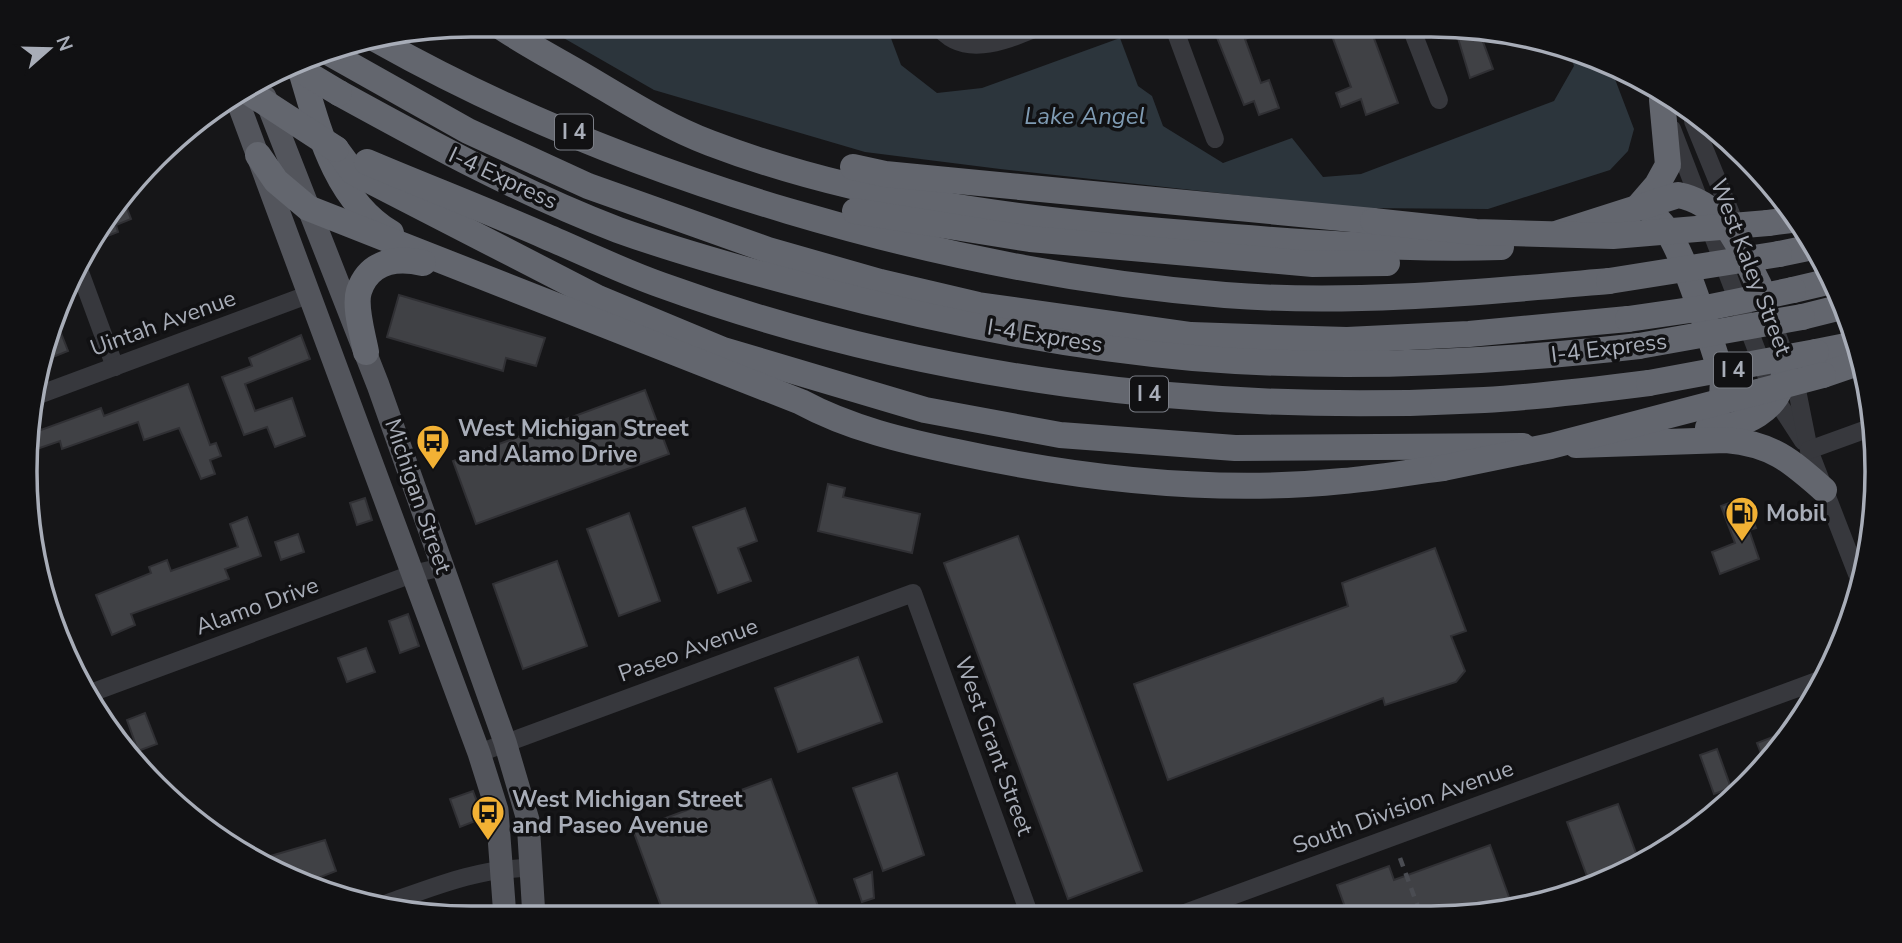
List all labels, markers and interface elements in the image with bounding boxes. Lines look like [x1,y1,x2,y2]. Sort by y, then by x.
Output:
north arrow [14,14,84,84]
text: N [49,32,79,55]
water label: Lake Angel [1024,100,1146,132]
road number: I 4 [555,114,593,150]
street label: I-4 Express [444,139,562,217]
street label: West Kaley Street [1703,174,1799,361]
street label: Uintah Avenue [86,282,240,364]
street label: I-4 Express [985,312,1105,360]
street label: I-4 Express [1549,326,1669,370]
road number: I 4 [1714,352,1752,388]
road number: I 4 [1130,376,1168,412]
place label: West Michigan Street and Alamo Drive [458,413,689,470]
street label: Michigan Street [377,415,459,578]
bus stop icon: West Michigan Street and Alamo Drive [414,422,452,471]
fuel station icon: Mobil [1723,494,1761,543]
place label: Mobil [1766,498,1827,529]
street label: Alamo Drive [191,569,323,643]
street label: Paseo Avenue [614,610,762,690]
street label: West Grant Street [947,652,1041,840]
street label: South Division Avenue [1288,753,1518,861]
place label: West Michigan Street and Paseo Avenue [512,784,743,841]
bus stop icon: West Michigan Street and Paseo Avenue [469,793,507,842]

